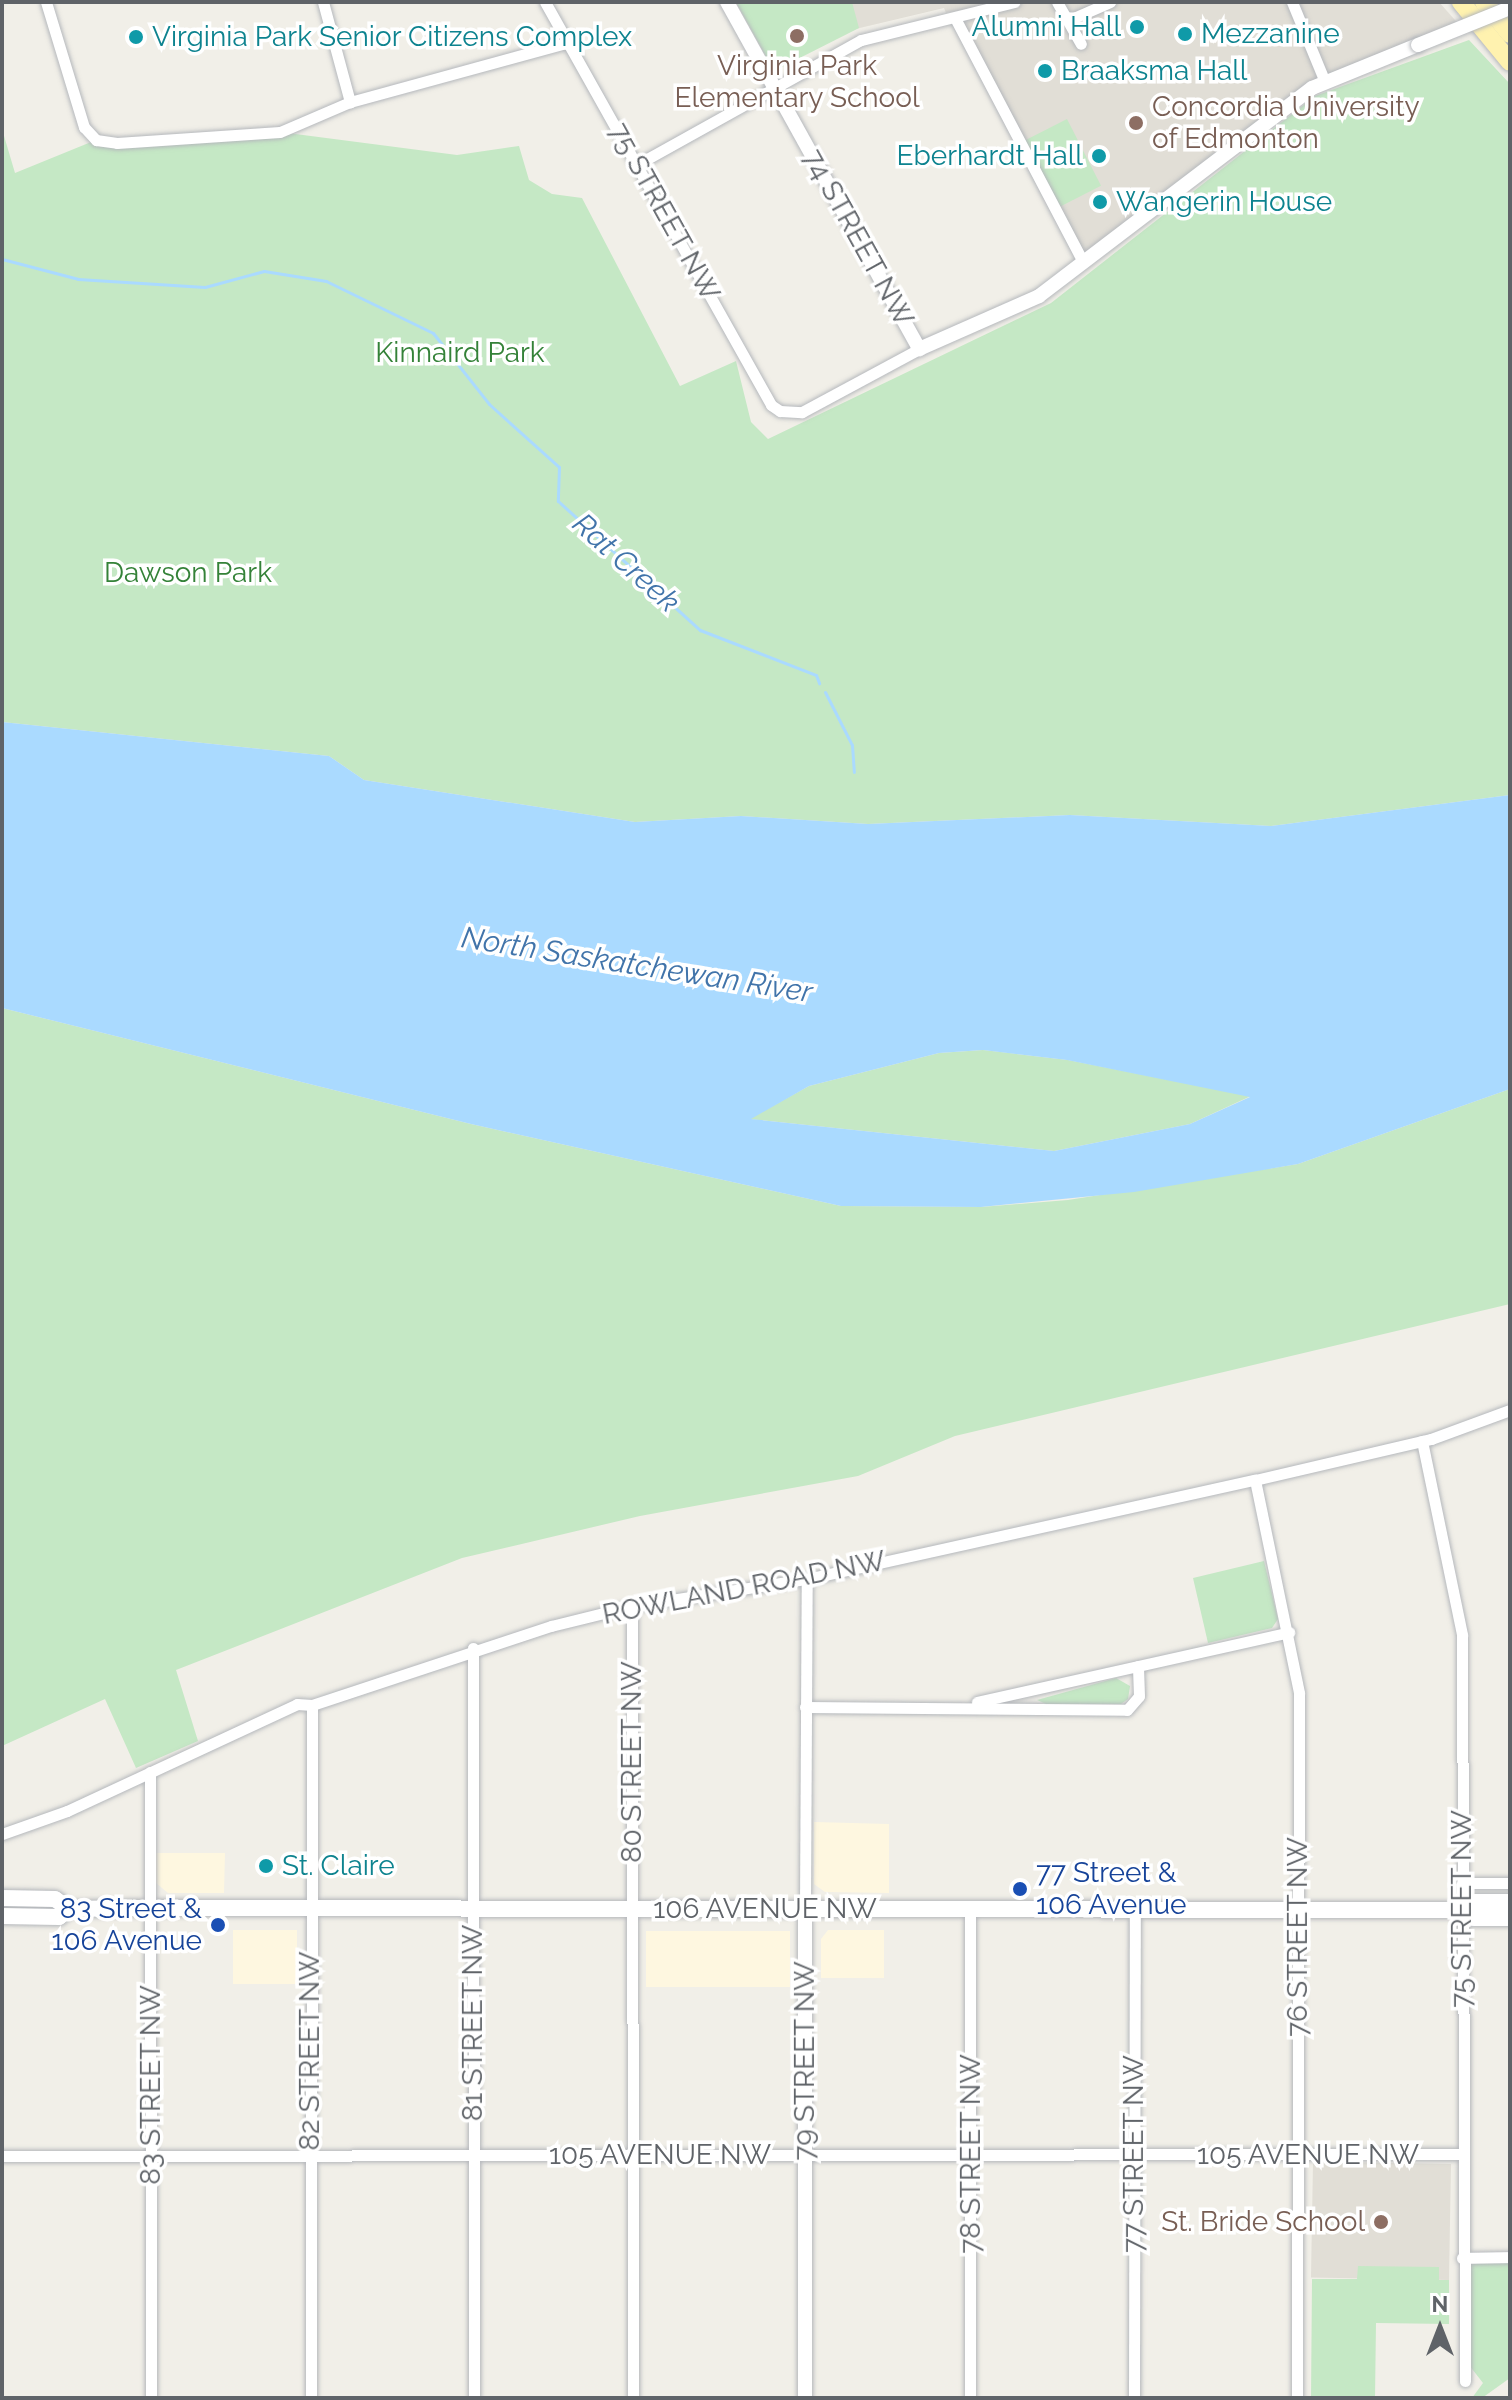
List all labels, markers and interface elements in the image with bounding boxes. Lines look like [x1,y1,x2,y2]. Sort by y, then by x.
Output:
place label: Alumni Hall [972,10,1121,44]
place label: Mezzanine [1201,17,1340,51]
marker: Alumni Hall [1128,18,1146,36]
place label: Virginia Park Senior Citizens Complex [152,20,633,54]
marker: Mezzanine [1176,25,1194,43]
marker: Virginia Park Elementary School [788,27,806,45]
marker: Virginia Park Senior Citizens Complex [127,28,145,46]
place label: Virginia Park Elementary School [674,49,920,115]
place label: Braaksma Hall [1061,54,1247,88]
marker: Braaksma Hall [1036,62,1054,80]
place label: Concordia University of Edmonton [1152,90,1420,156]
marker: Concordia University of Edmonton [1127,114,1145,132]
street label: 75 STREET NW [601,117,727,307]
place label: Eberhardt Hall [896,139,1083,173]
street label: 74 STREET NW [795,143,921,333]
marker: Eberhardt Hall [1090,147,1108,165]
place label: Wangerin House [1116,185,1332,219]
marker: Wangerin House [1091,193,1109,211]
park label: Kinnaird Park [375,336,545,370]
water label: Rat Creek [565,506,687,620]
park label: Dawson Park [104,556,272,590]
water label: North Saskatchewan River [459,919,815,1011]
street label: ROWLAND ROAD NW [600,1544,888,1632]
street label: 80 STREET NW [615,1661,649,1863]
street label: 75 STREET NW [1445,1810,1479,2008]
street label: 76 STREET NW [1281,1837,1315,2037]
place label: St. Claire [282,1849,395,1883]
place label: 77 Street & 106 Avenue [1036,1856,1187,1922]
marker: St. Claire [257,1857,275,1875]
marker: 77 Street & 106 Avenue [1011,1880,1029,1898]
place label: 83 Street & 106 Avenue [51,1892,202,1958]
street label: 106 AVENUE NW [653,1892,877,1926]
marker: 83 Street & 106 Avenue [209,1916,227,1934]
street label: 81 STREET NW [456,1924,490,2122]
street label: 82 STREET NW [293,1951,327,2151]
street label: 79 STREET NW [788,1961,822,2161]
street label: 83 STREET NW [134,1985,168,2185]
street label: 78 STREET NW [954,2054,988,2254]
street label: 77 STREET NW [1117,2055,1151,2253]
street label: 105 AVENUE NW [549,2138,771,2172]
street label: 105 AVENUE NW [1197,2138,1419,2172]
place label: St. Bride School [1161,2205,1365,2239]
marker: St. Bride School [1372,2213,1390,2231]
north arrow [1400,2288,1480,2368]
text: N [1432,2291,1448,2317]

